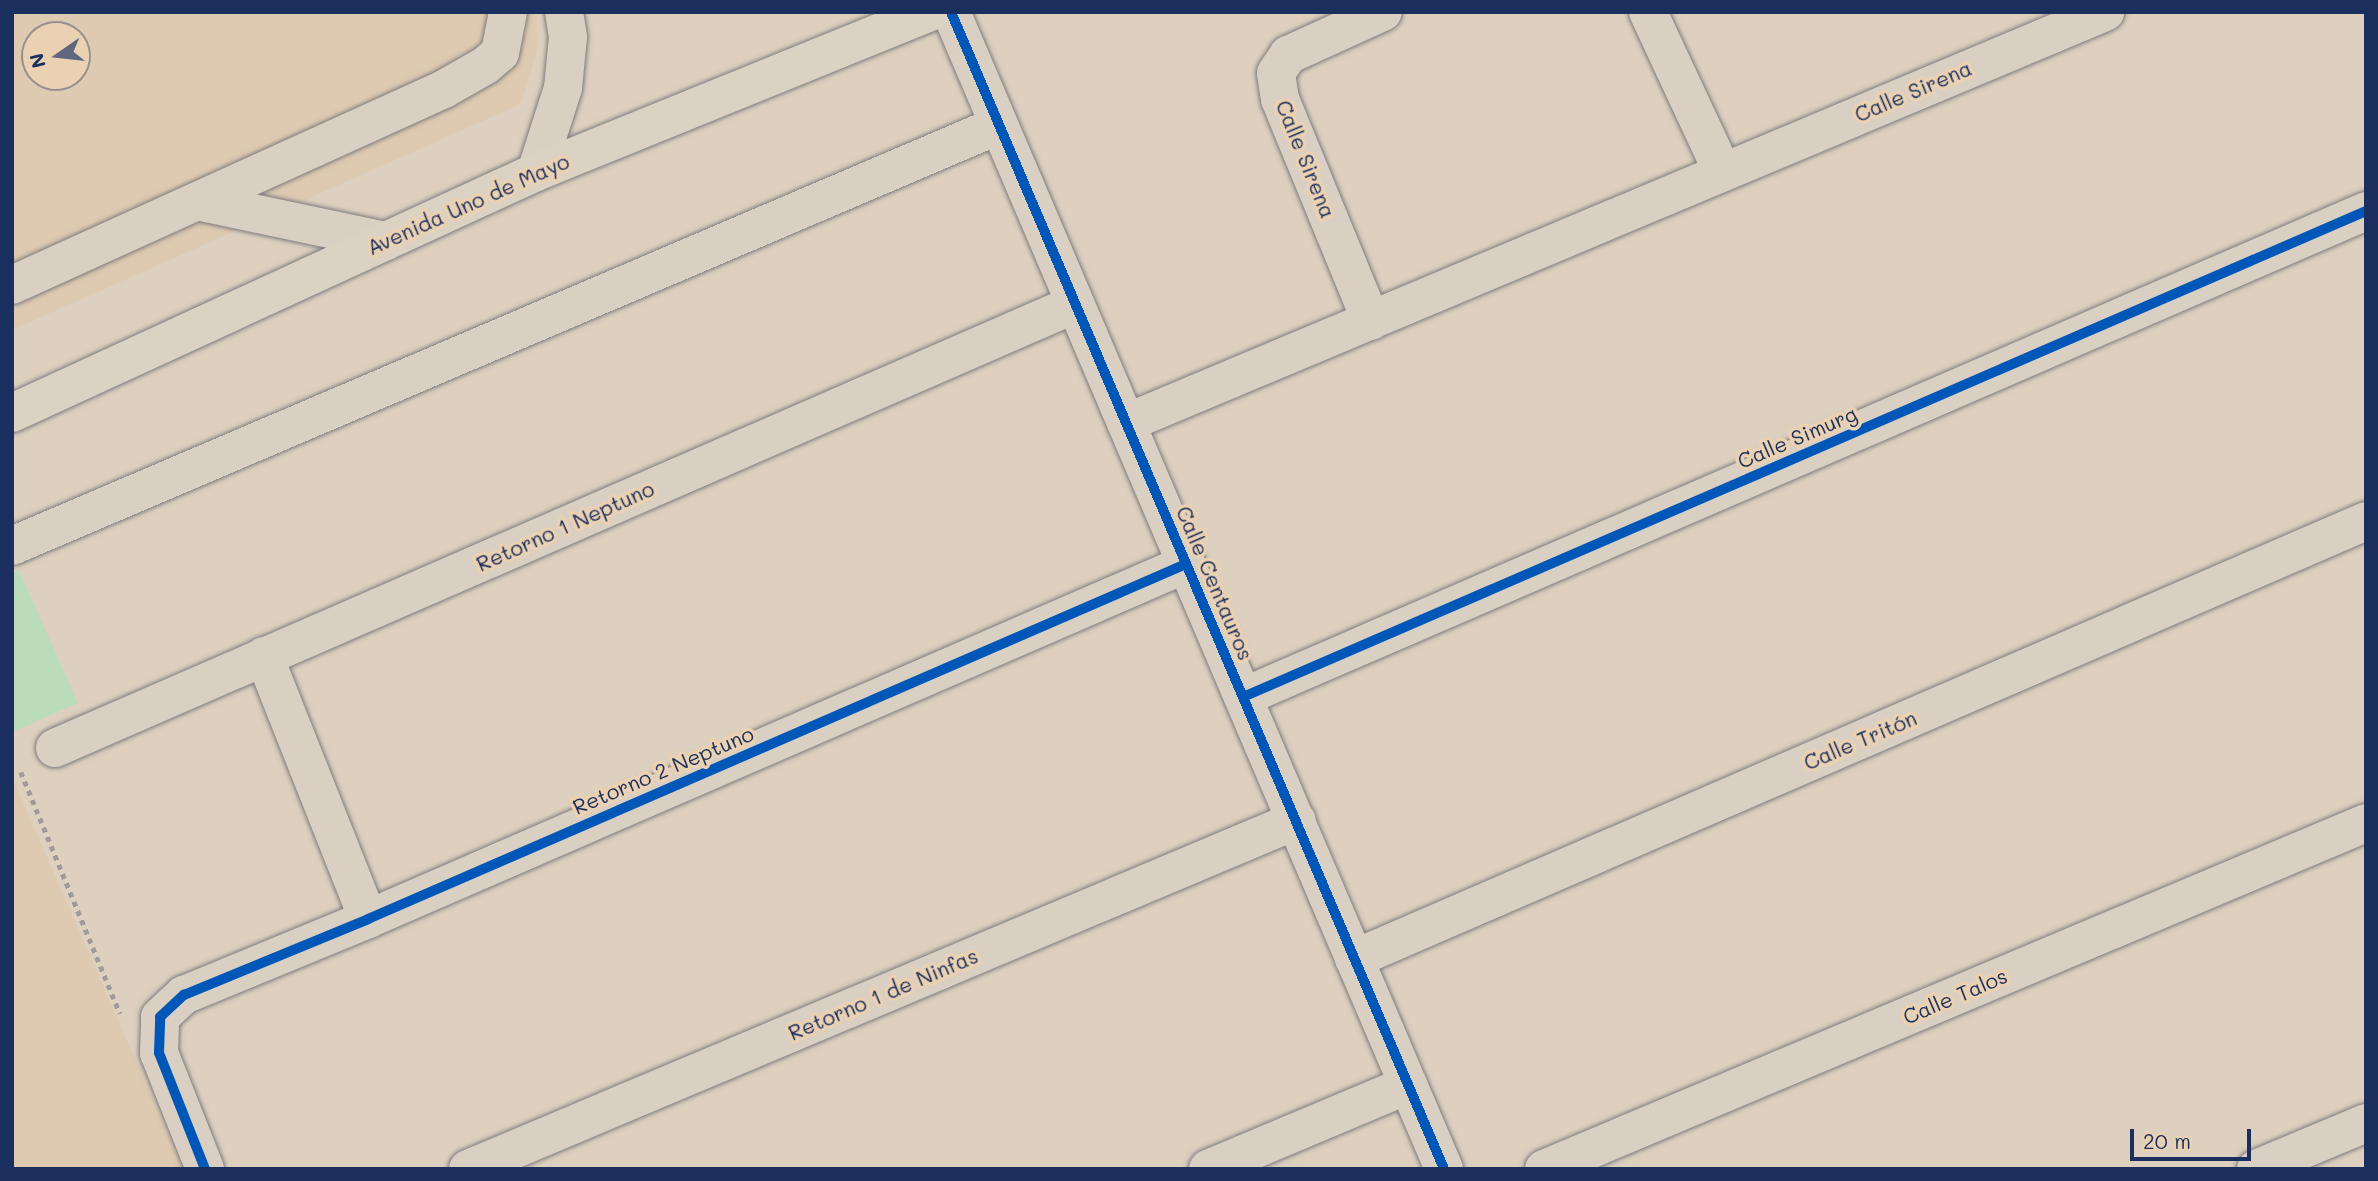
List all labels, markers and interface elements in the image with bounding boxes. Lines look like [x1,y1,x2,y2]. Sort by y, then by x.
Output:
north arrow [21,21,91,91]
text: N [23,51,51,71]
street label: Calle Sirena [1851,55,1975,127]
street label: Calle Sirena [1271,96,1341,222]
street label: Avenida Uno de Mayo [363,148,573,260]
street label: Calle Simurg [1733,400,1861,474]
street label: Retorno 1 Neptuno [472,475,658,577]
street label: Calle Centauros [1171,502,1259,664]
street label: Calle Tritón [1800,705,1920,775]
street label: Retorno 2 Neptuno [569,720,757,820]
street label: Retorno 1 de Ninfas [784,943,982,1045]
street label: Calle Talos [1899,963,2011,1029]
scale bar [2133,1114,2254,1158]
text: 20 m [2143,1127,2191,1154]

